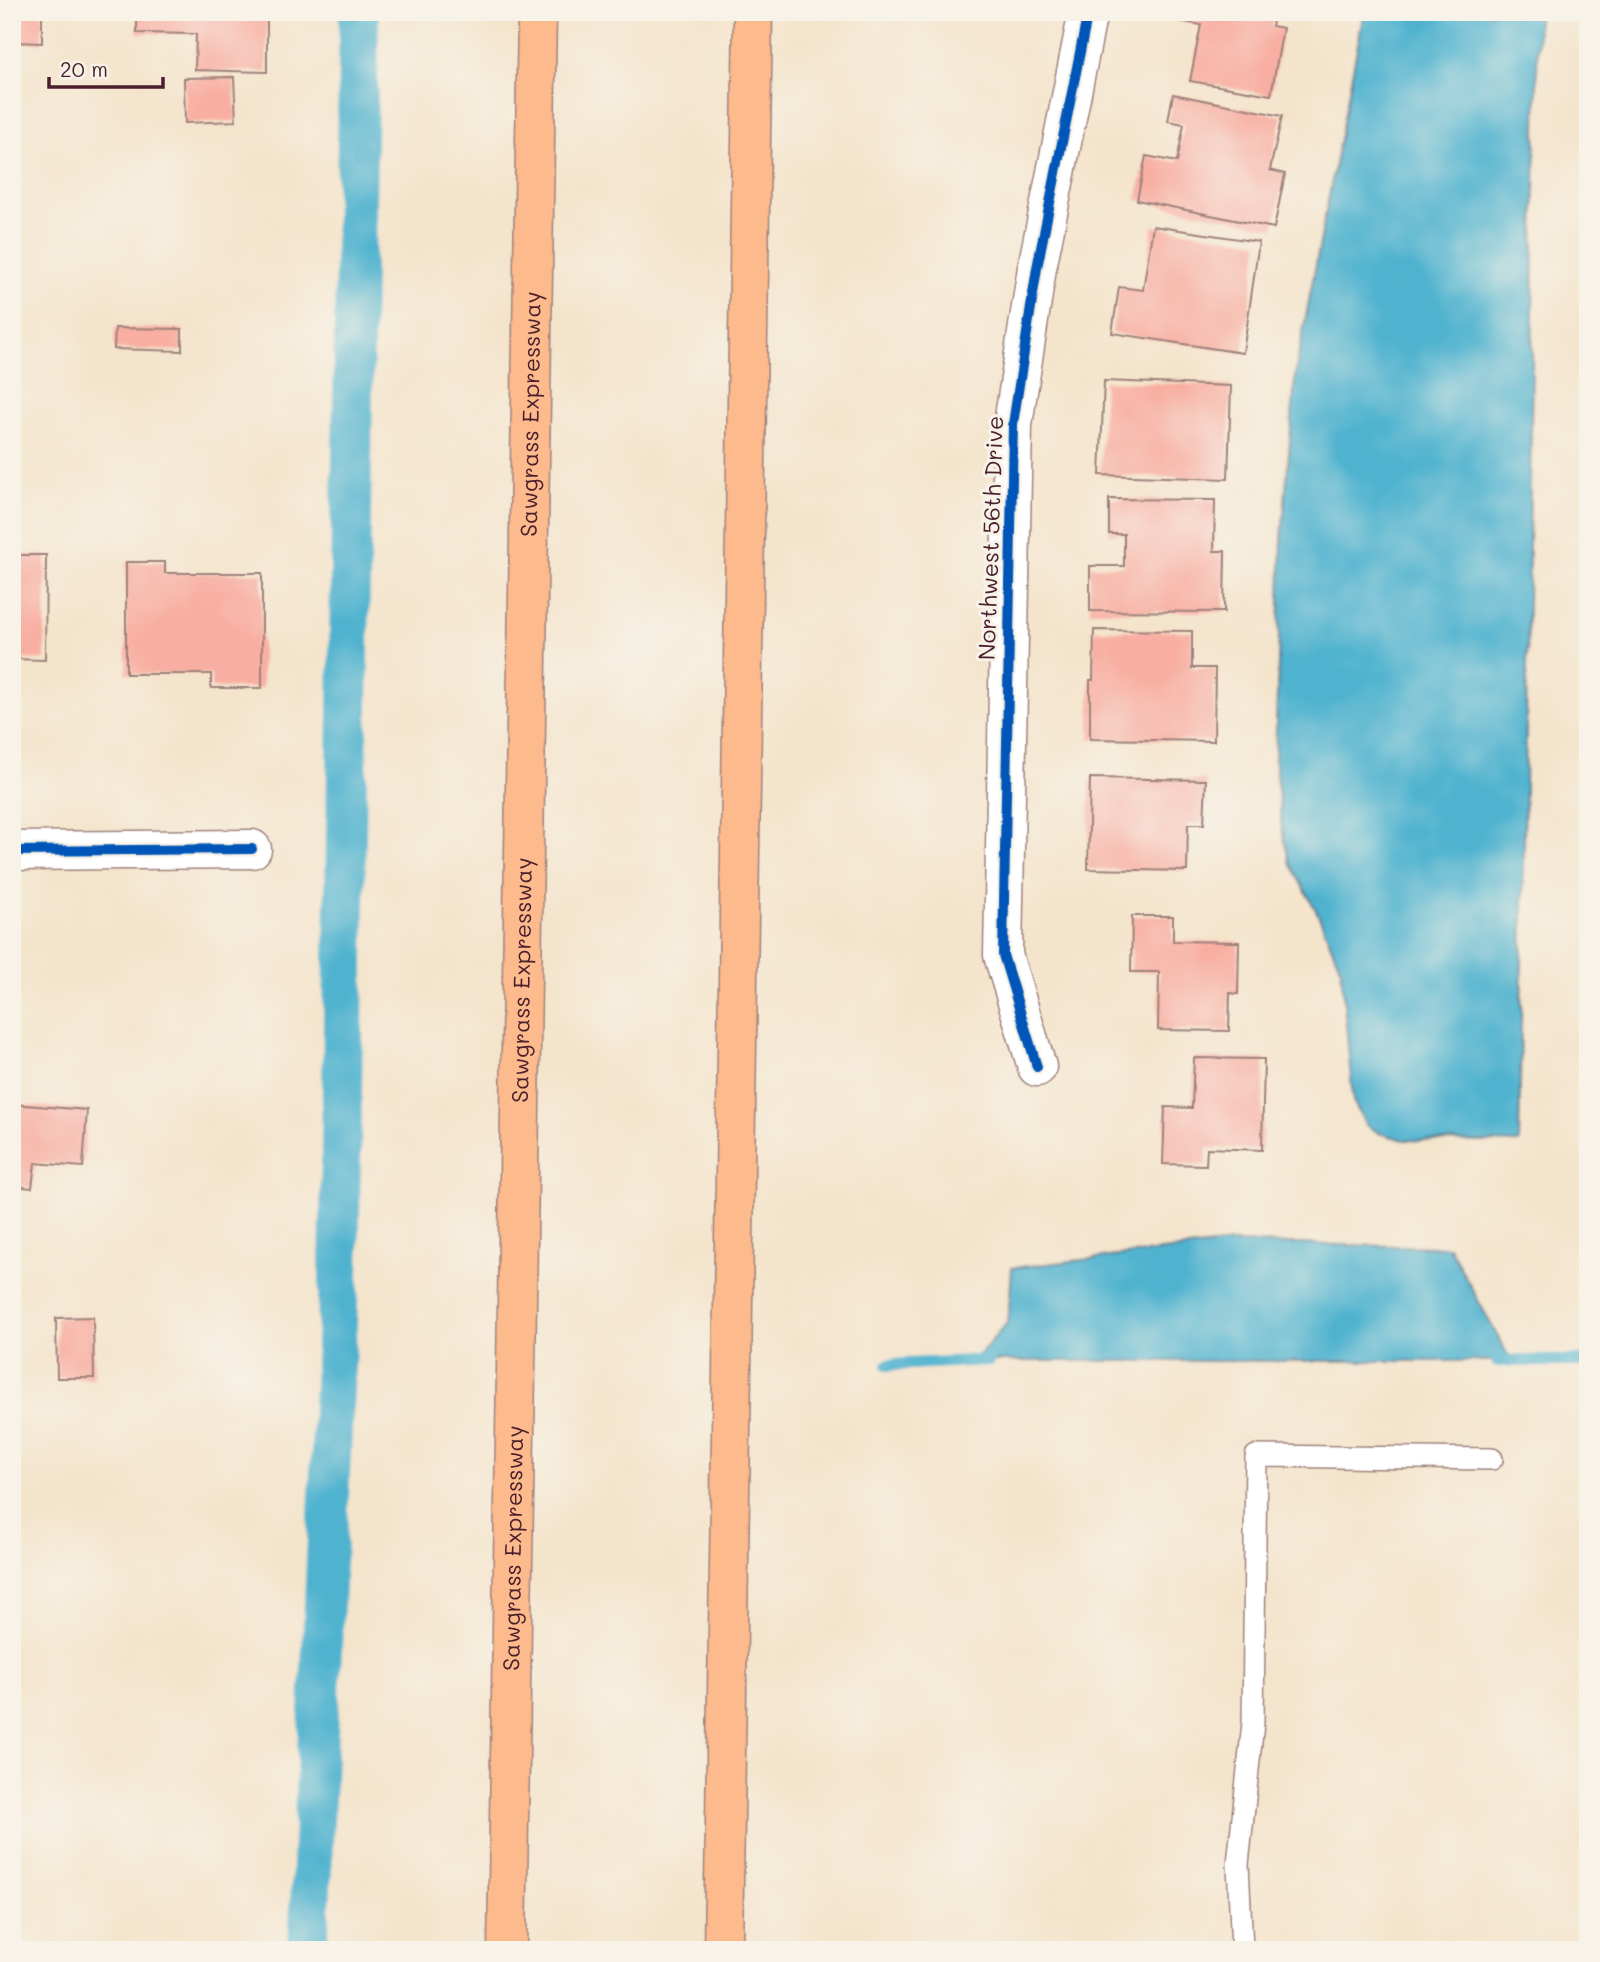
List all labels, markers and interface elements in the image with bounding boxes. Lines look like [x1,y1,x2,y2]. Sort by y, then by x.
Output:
scale bar [49,46,163,90]
text: 20 m [60,55,108,82]
street label: Sawgrass Expressway [513,291,547,537]
street label: Northwest 56th Drive [971,415,1009,661]
street label: Sawgrass Expressway [504,857,538,1103]
street label: Sawgrass Expressway [495,1425,529,1671]

